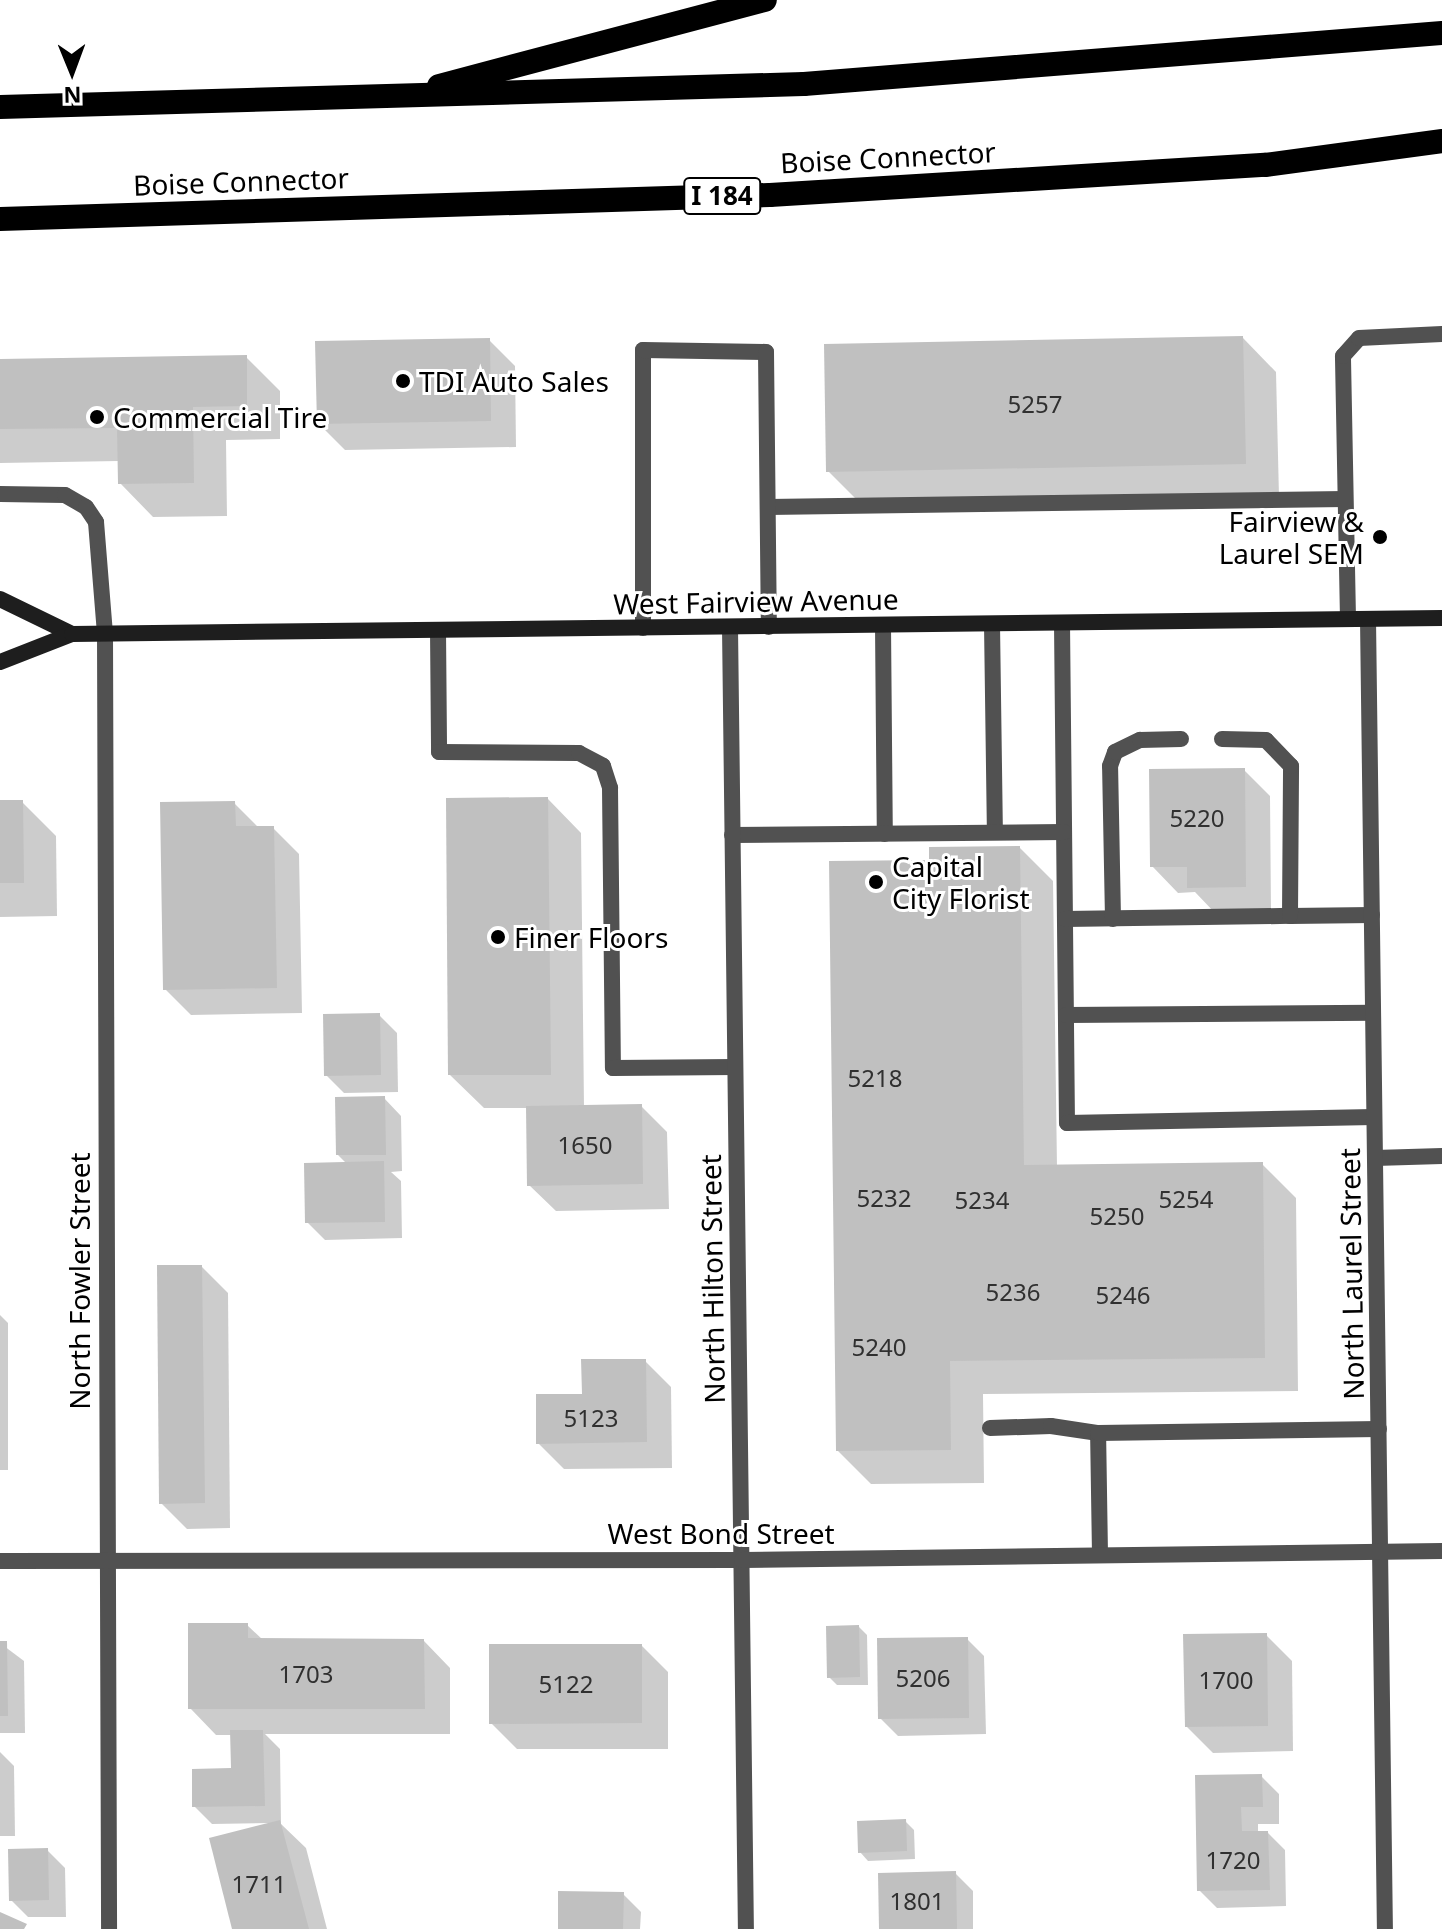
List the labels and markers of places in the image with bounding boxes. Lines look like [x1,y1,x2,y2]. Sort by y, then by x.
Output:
place label: TDI Auto Sales [419,364,609,398]
marker: TDI Auto Sales [394,372,412,390]
place label: Commercial Tire [113,400,327,434]
marker: Commercial Tire [88,408,106,426]
place label: Fairview & Laurel SEM [1219,504,1364,570]
marker: Fairview & Laurel SEM [1371,528,1389,546]
place label: Capital City Florist [892,849,1030,915]
marker: Capital City Florist [867,873,885,891]
place label: Finer Floors [514,920,668,954]
marker: Finer Floors [489,928,507,946]

